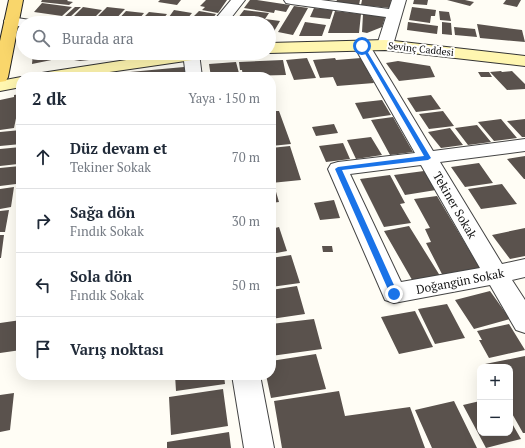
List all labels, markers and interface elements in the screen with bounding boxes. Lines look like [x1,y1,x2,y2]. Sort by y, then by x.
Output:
search box [16,16,276,60]
icon: search [30,27,52,49]
text: Burada ara [62,28,134,48]
route start [353,37,371,55]
street label: Sevinç Caddesi [387,39,455,59]
text: 2 dk [32,87,66,110]
text: Yaya · 150 m [188,89,260,107]
text: Düz devam et [70,138,167,158]
icon: ahead [32,146,54,168]
text: 70 m [232,148,260,166]
text: Tekiner Sokak [70,158,151,176]
street label: Tekiner Sokak [430,169,481,242]
text: Sağa dön [70,202,135,222]
icon: right [32,210,54,232]
text: 30 m [232,212,260,230]
text: Fındık Sokak [70,222,144,240]
street label: Doğangün Sokak [415,265,506,297]
text: Sola dön [70,266,132,286]
icon: left [32,274,54,296]
text: 50 m [232,276,260,294]
route end [385,285,403,303]
text: Fındık Sokak [70,286,144,304]
icon: arrive [32,338,54,360]
text: Varış noktası [70,339,164,359]
map controls [477,364,513,436]
button: + [477,364,513,400]
button: − [477,400,513,436]

